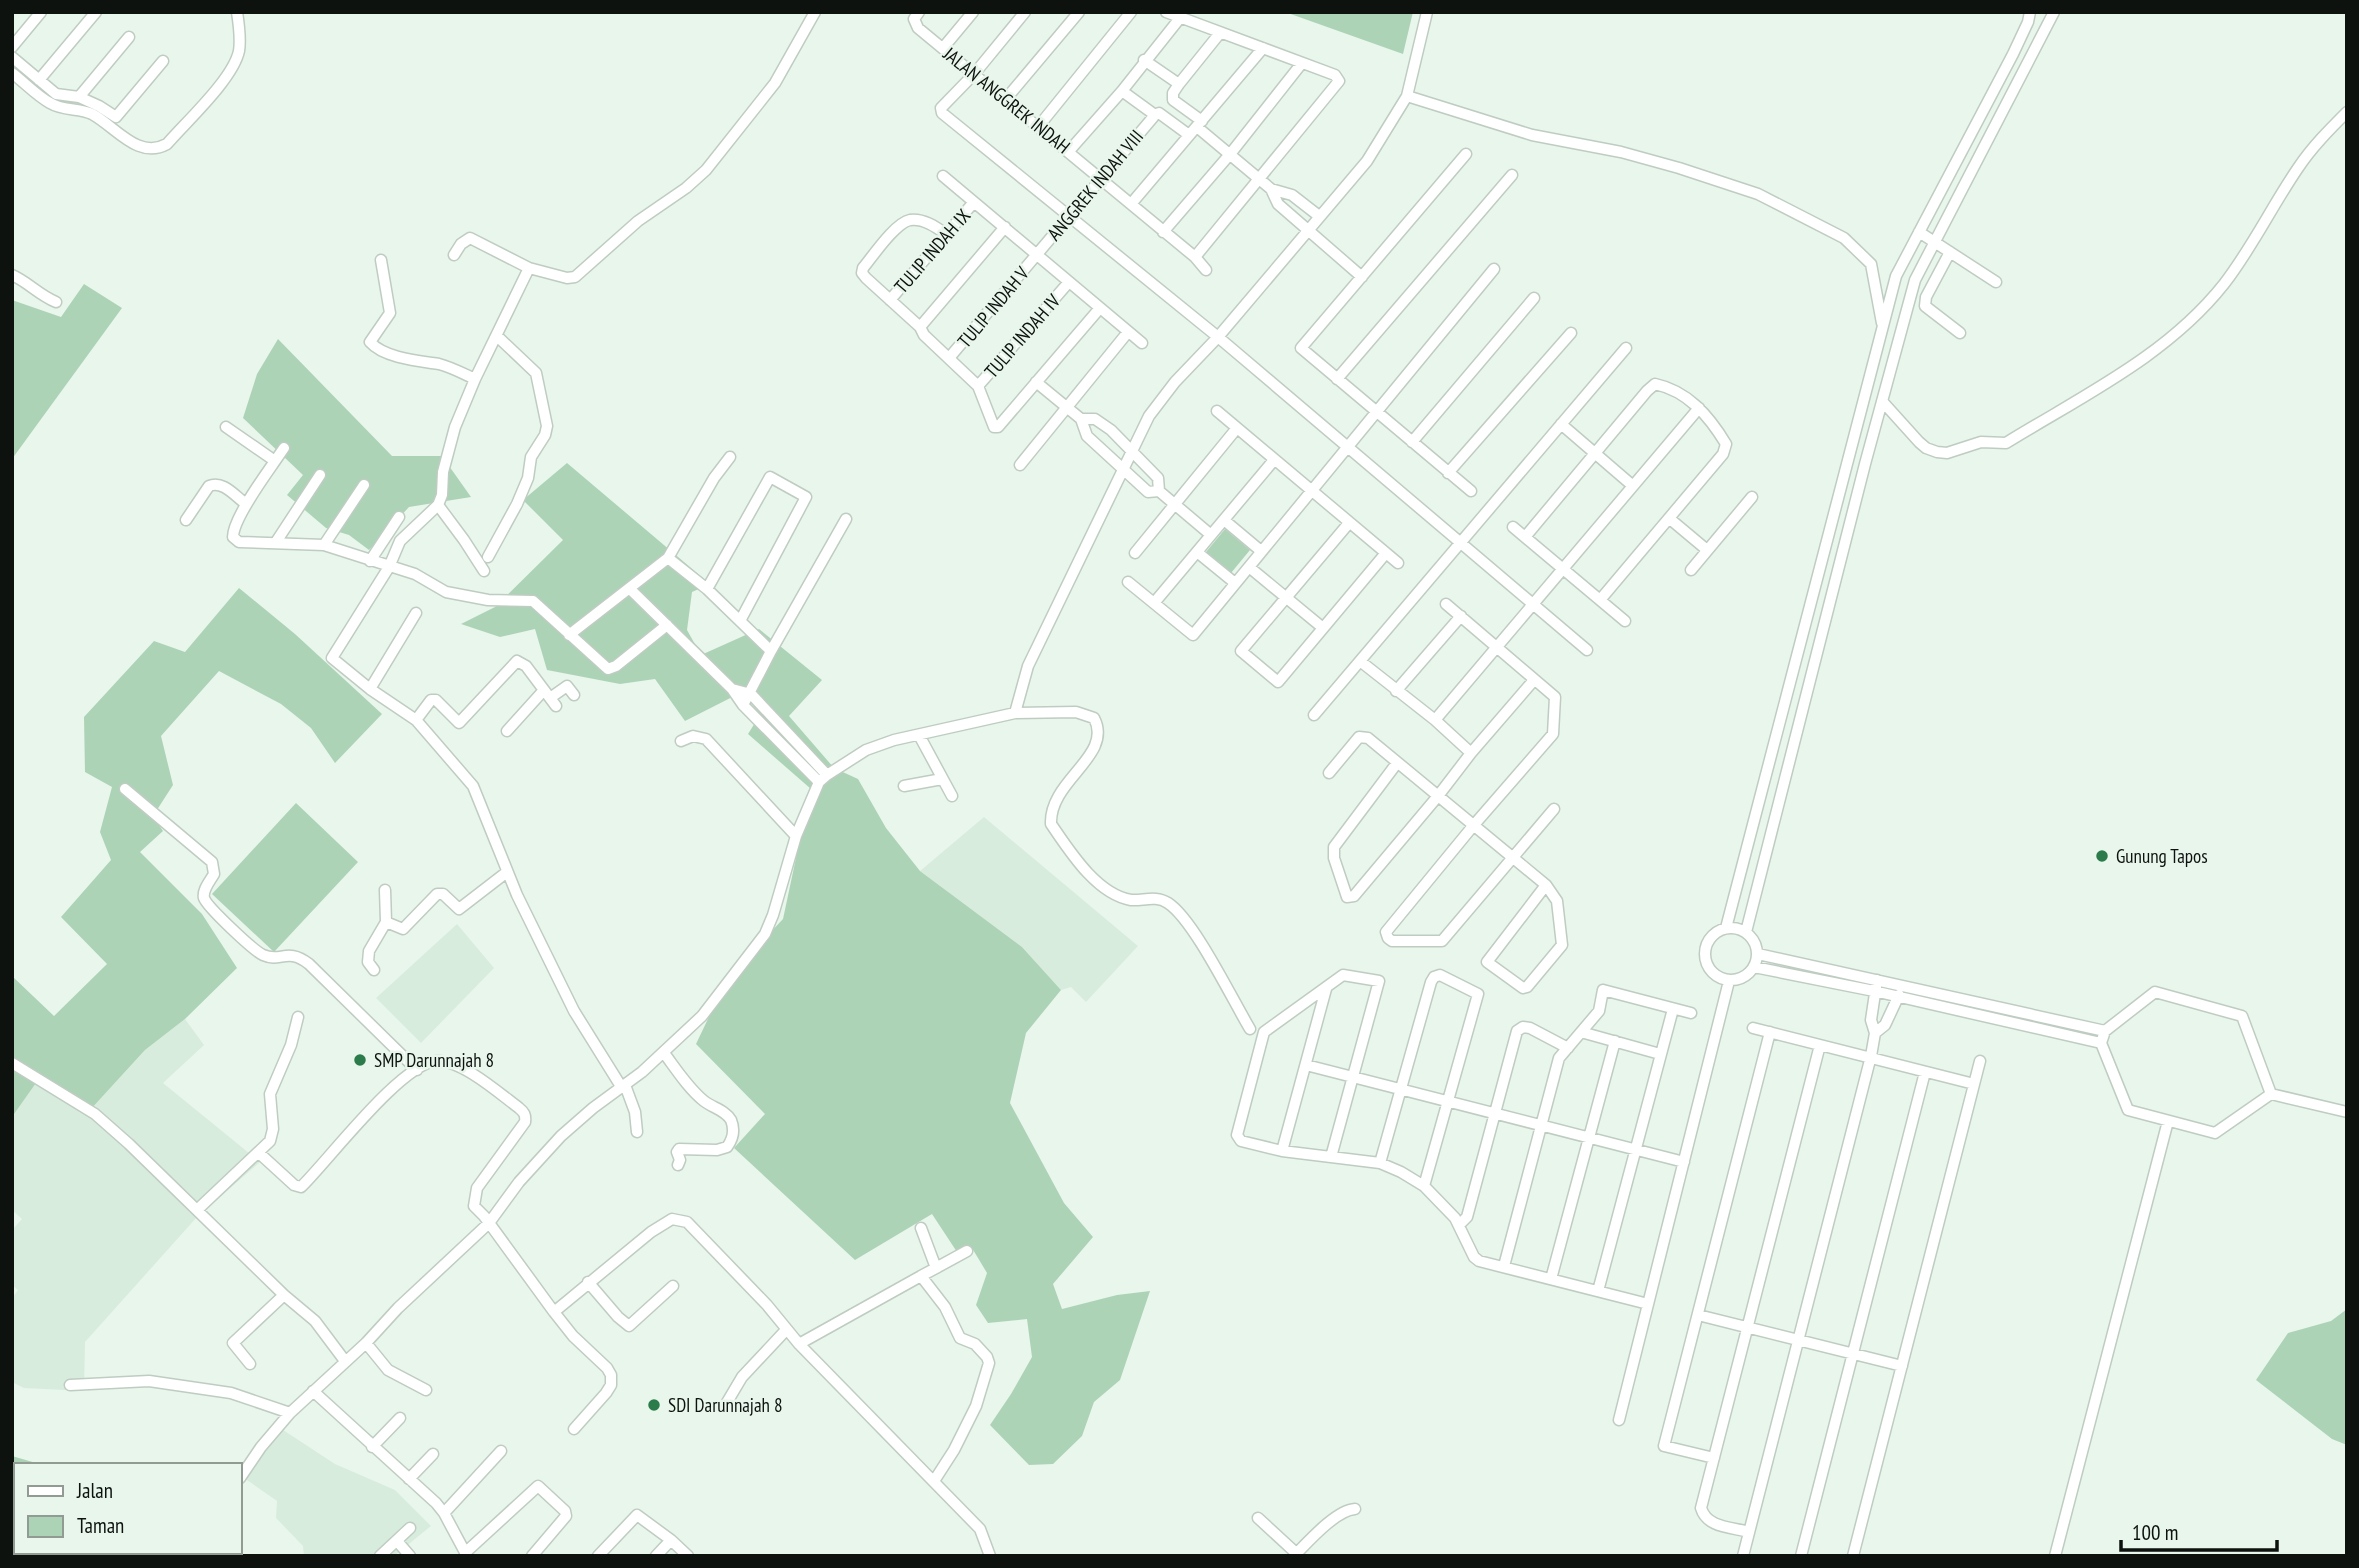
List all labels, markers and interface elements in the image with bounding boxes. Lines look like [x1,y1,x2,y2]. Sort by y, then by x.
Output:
street label: JALAN ANGGREK INDAH [938,41,1075,158]
street label: ANGGREK INDAH VIII [1042,125,1148,245]
street label: TULIP INDAH IX [889,203,976,298]
street label: TULIP INDAH V [952,261,1034,352]
street label: TULIP INDAH IV [979,289,1065,383]
place label: Gunung Tapos [2116,844,2208,868]
marker: Gunung Tapos [2094,848,2110,864]
place label: SMP Darunnajah 8 [374,1048,494,1072]
marker: SMP Darunnajah 8 [352,1052,368,1068]
place label: SDI Darunnajah 8 [668,1393,783,1417]
marker: SDI Darunnajah 8 [646,1397,662,1413]
legend [14,1463,242,1554]
text: Jalan [76,1477,113,1504]
scale bar [2121,1508,2277,1552]
text: Taman [77,1512,124,1539]
text: 100 m [2132,1519,2178,1546]

